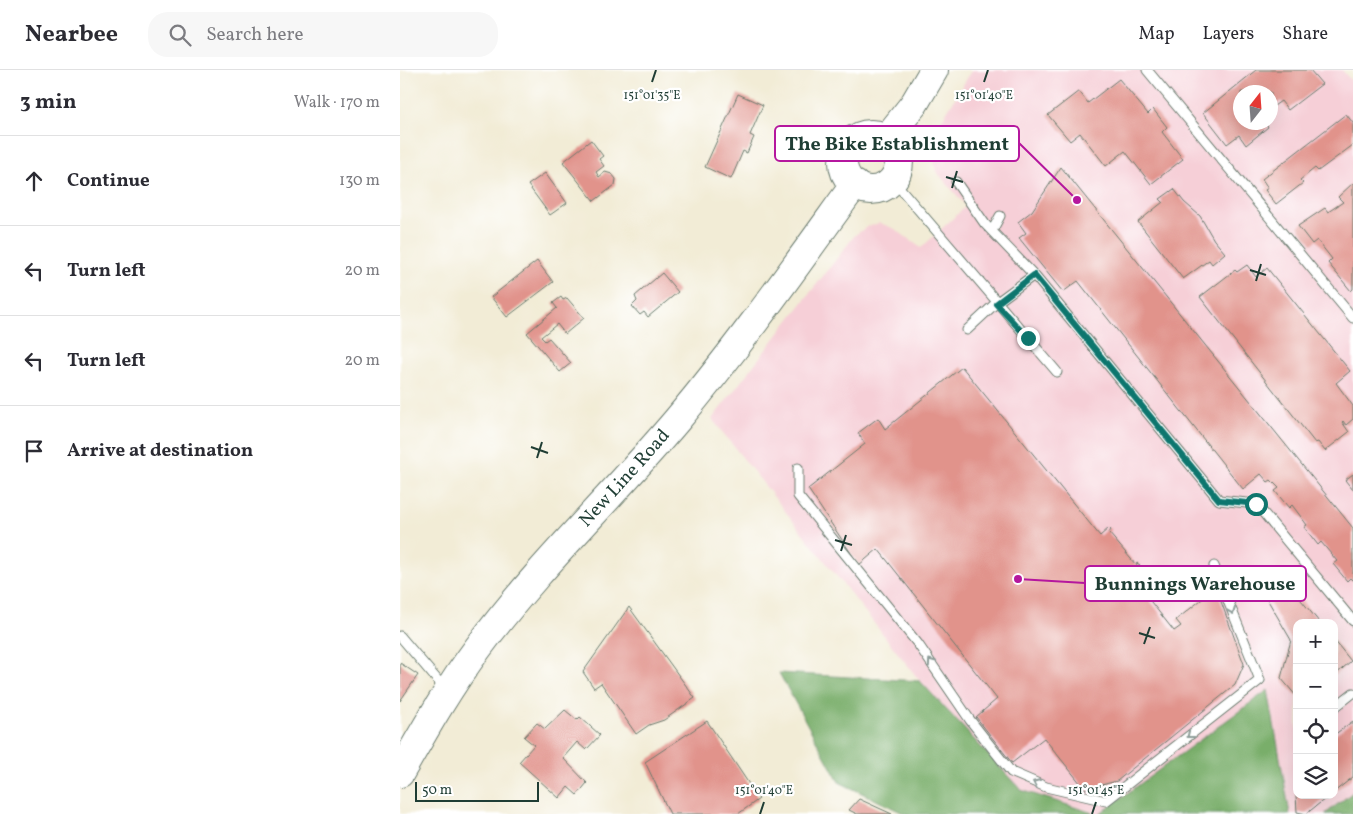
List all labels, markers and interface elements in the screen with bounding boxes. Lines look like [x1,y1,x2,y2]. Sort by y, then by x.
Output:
search box [148,12,498,57]
text: Nearbee [25,18,118,52]
icon: search [166,21,194,49]
text: Search here [206,22,303,48]
text: Map [1138,22,1174,47]
text: Layers [1202,22,1254,47]
text: Share [1282,22,1328,47]
north arrow [1233,85,1278,130]
text: 3 min [20,88,76,117]
text: 151°01'35"E [624,88,680,104]
text: 151°01'40"E [955,88,1013,104]
text: Walk · 170 m [294,92,380,114]
callout: The Bike Establishment [775,126,1019,161]
text: The Bike Establishment [785,131,1009,159]
icon: ahead [20,167,48,195]
text: Continue [67,168,150,194]
text: 130 m [339,170,380,192]
icon: left [20,257,48,285]
text: Turn left [67,258,146,284]
text: 20 m [345,260,380,282]
route end [1017,327,1040,350]
icon: left [20,347,48,375]
text: Turn left [67,348,146,374]
text: 20 m [345,350,380,372]
street label: New Line Road [574,424,676,533]
icon: arrive [20,437,48,465]
text: Arrive at destination [67,438,253,464]
route start [1245,493,1268,516]
callout: Bunnings Warehouse [1085,566,1306,601]
text: Bunnings Warehouse [1095,571,1295,599]
one-way arrow [1226,606,1237,615]
map controls [1293,619,1338,799]
button: + [1293,619,1338,664]
one-way arrow [928,659,937,668]
button: − [1293,664,1338,709]
button: locate [1293,709,1338,754]
one-way arrow [1187,729,1196,737]
button: layers [1293,754,1338,799]
one-way arrow [1032,778,1041,789]
scale bar [415,779,539,802]
text: 50 m [422,781,452,800]
text: 151°01'40"E [735,783,793,799]
text: 151°01'45"E [1068,783,1124,799]

